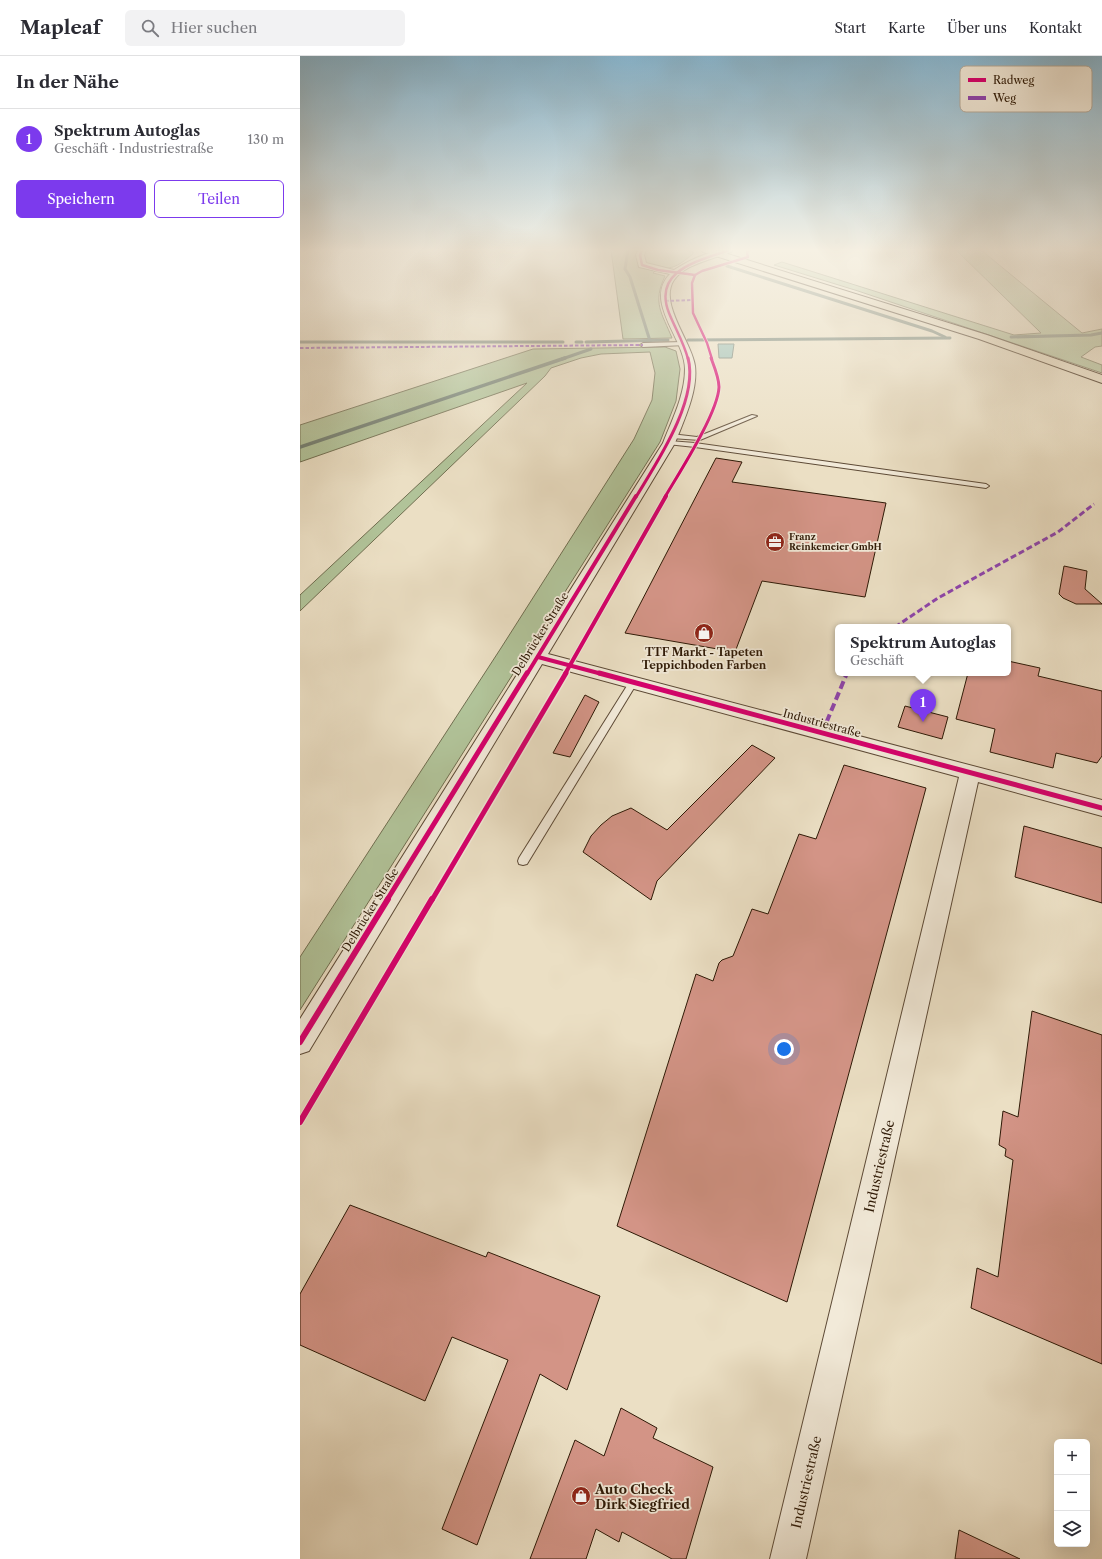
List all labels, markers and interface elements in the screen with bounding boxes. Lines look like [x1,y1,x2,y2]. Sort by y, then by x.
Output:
search box [125,10,405,46]
text: Mapleaf [20,16,101,39]
icon: search [139,17,161,39]
text: Hier suchen [171,18,257,37]
text: Start [834,19,866,37]
text: Karte [888,19,925,37]
text: Über uns [947,19,1007,37]
text: Kontakt [1029,19,1082,37]
legend [960,66,1092,112]
text: In der Nähe [16,72,119,92]
text: Radweg [993,73,1034,87]
text: Weg [992,91,1016,105]
text: Spektrum Autoglas [54,121,200,140]
text: 1 [26,131,32,147]
text: 130 m [248,131,284,147]
text: Geschäft · Industriestraße [54,140,213,156]
button: Speichern [16,180,146,218]
button: Teilen [154,180,284,218]
office icon: Franz Reinkemeier GmbH [764,531,786,553]
place label: Franz Reinkemeier GmbH [789,531,882,552]
street label: Delbrücker Straße [509,590,571,678]
shop icon: TTF Markt - Tapeten Teppichboden Farben [693,622,715,644]
popup [835,624,1011,676]
text: Spektrum Autoglas [850,633,996,652]
place label: TTF Markt - Tapeten Teppichboden Farben [642,645,767,672]
text: Geschäft [850,652,904,668]
pin: 1 [910,689,936,722]
street label: Industriestraße [782,706,862,740]
street label: Delbrücker Straße [339,866,401,954]
your location [774,1039,794,1059]
street label: Industriestraße [861,1118,897,1214]
street label: Industriestraße [788,1434,824,1530]
map controls [1054,1439,1090,1547]
button: + [1054,1439,1090,1475]
button: − [1054,1475,1090,1511]
place label: Auto Check Dirk Siegfried [594,1481,690,1512]
shop icon: Auto Check Dirk Siegfried [570,1485,592,1507]
button: layers [1054,1511,1090,1547]

